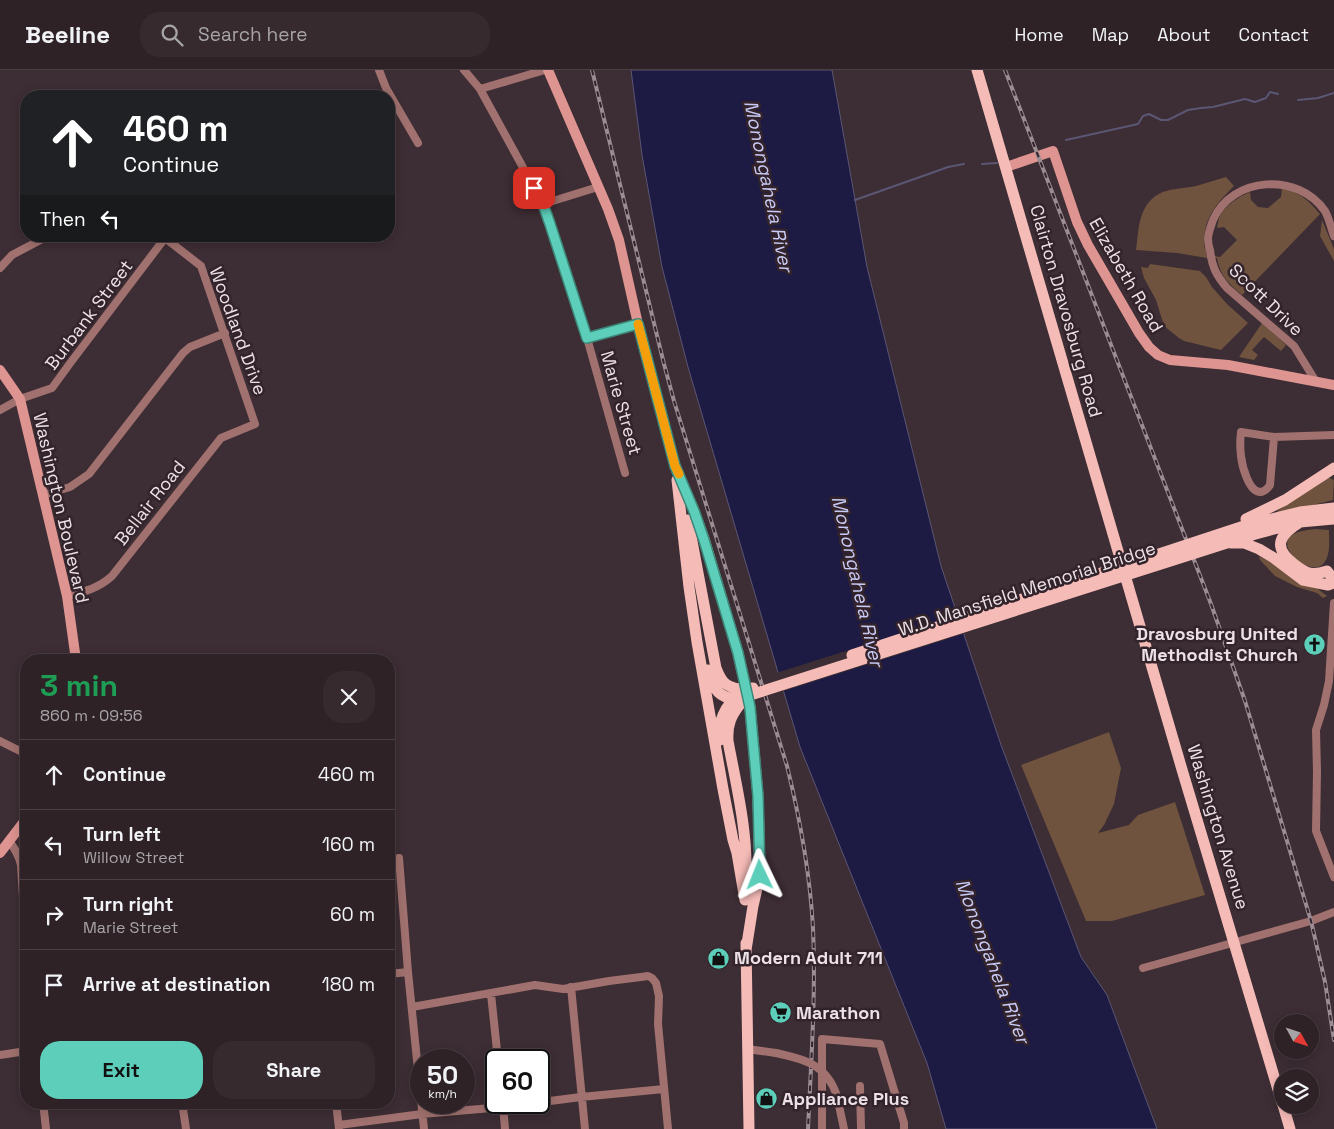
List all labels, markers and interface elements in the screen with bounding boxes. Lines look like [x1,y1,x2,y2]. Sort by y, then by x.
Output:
search box [140,12,490,57]
text: Beeline [25,19,110,50]
icon: search [158,21,186,49]
text: Search here [198,22,308,47]
text: Home [1015,23,1064,46]
text: Map [1092,23,1129,46]
text: About [1157,23,1211,46]
text: Contact [1239,23,1309,46]
water label: Monongahela River [738,98,799,276]
text: 460 m [123,107,228,151]
icon: ahead [40,110,105,175]
text: Continue [123,150,219,178]
pin [513,167,555,209]
icon: arrive [520,174,548,202]
street label: Clairton Dravosburg Road [1025,202,1108,420]
icon: left [96,205,124,233]
text: Then [40,207,86,232]
street label: Elizabeth Road [1084,213,1169,336]
street label: Burbank Street [40,255,138,374]
street label: Scott Drive [1224,258,1308,341]
street label: Woodland Drive [205,264,272,398]
street label: Marie Street [596,348,647,458]
street label: Washington Boulevard [28,410,95,605]
street label: Bellair Road [109,456,190,550]
water label: Monongahela River [826,493,890,671]
street label: W.D. Mansfield Memorial Bridge [895,536,1159,641]
place label: Dravosburg United Methodist Church [1136,622,1298,666]
church icon: Dravosburg United Methodist Church [1302,632,1326,656]
text: 3 min [40,666,118,705]
button: close [323,671,375,723]
text: 860 m · 09:56 [40,705,143,726]
street label: Washington Avenue [1182,742,1255,912]
icon: ahead [40,761,68,789]
text: Continue [83,762,166,787]
text: 460 m [318,762,375,787]
text: Turn left [83,822,161,847]
icon: left [40,831,68,859]
text: 160 m [322,832,375,857]
text: Willow Street [83,847,184,868]
position arrow [733,848,785,900]
water label: Monongahela River [950,875,1036,1049]
text: Turn right [83,892,173,917]
icon: right [40,901,68,929]
text: 60 m [330,902,375,927]
text: Marie Street [83,917,178,938]
shop icon: Modern Adult 711 [706,946,730,970]
place label: Modern Adult 711 [734,946,883,969]
icon: arrive [40,971,68,999]
text: Arrive at destination [83,972,271,997]
text: 180 m [322,972,375,997]
supermarket icon: Marathon [768,1001,792,1025]
place label: Marathon [796,1001,880,1024]
north arrow [1274,1014,1319,1059]
map controls [1274,1014,1319,1114]
button: Exit [40,1041,203,1099]
button: Share [213,1041,375,1099]
speed limit sign: 60 [485,1049,550,1114]
text: 50 [427,1059,458,1091]
button: layers [1274,1069,1319,1114]
text: km/h [428,1086,457,1102]
shop icon: Appliance Plus [754,1087,778,1111]
place label: Appliance Plus [782,1087,909,1110]

